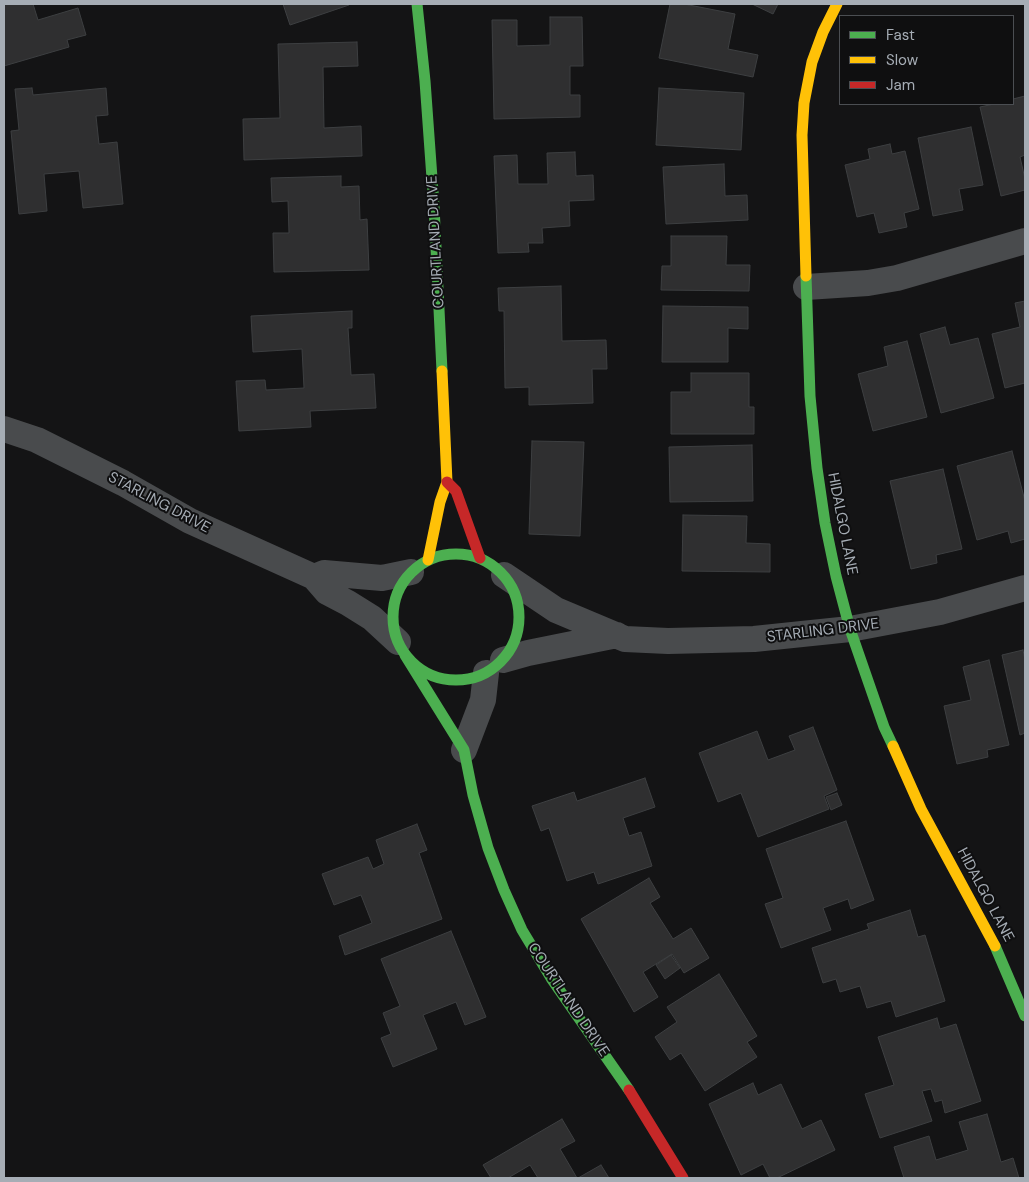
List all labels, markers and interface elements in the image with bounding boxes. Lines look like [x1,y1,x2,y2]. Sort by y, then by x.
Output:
legend [839,15,1014,105]
text: Fast [886,25,915,45]
text: Slow [886,50,918,70]
text: Jam [886,75,915,95]
street label: COURTLAND DRIVE [424,175,448,309]
street label: STARLING DRIVE [105,469,213,537]
street label: HIDALGO LANE [823,471,861,577]
street label: STARLING DRIVE [766,615,880,647]
street label: HIDALGO LANE [953,845,1017,945]
street label: COURTLAND DRIVE [523,940,613,1060]

